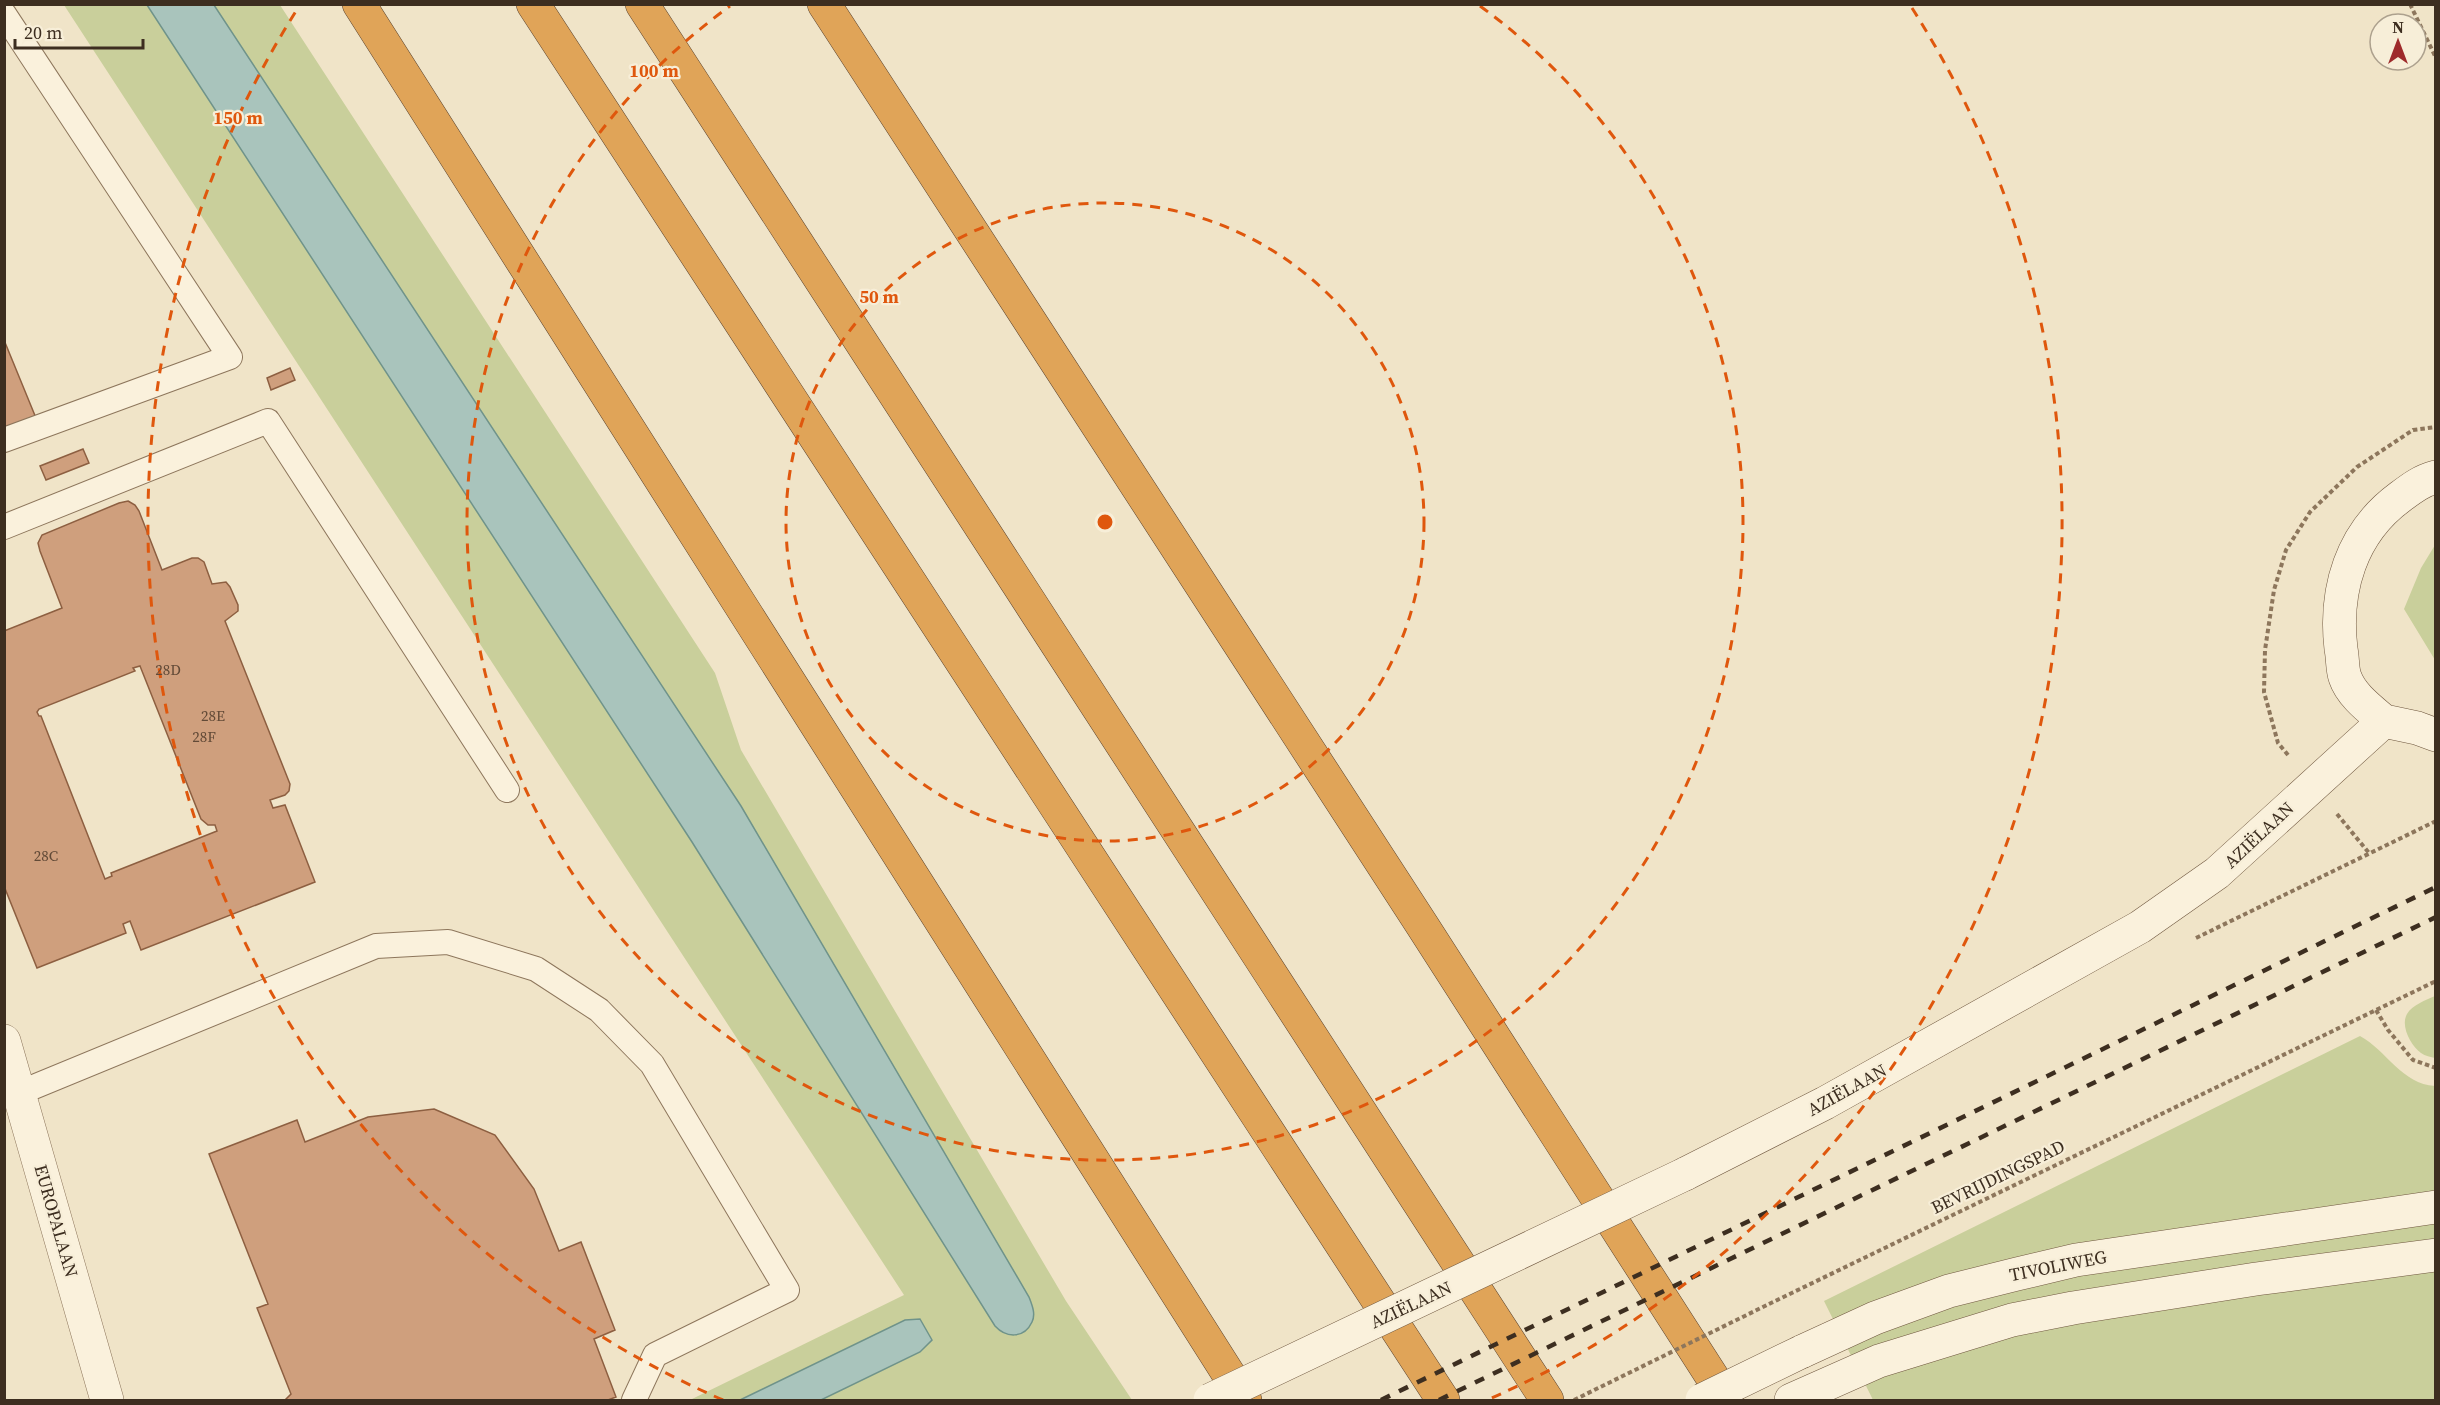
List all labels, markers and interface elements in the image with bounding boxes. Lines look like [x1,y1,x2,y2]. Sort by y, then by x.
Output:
scale bar [15,12,142,50]
north arrow [2368,12,2428,72]
text: N [2392,16,2404,38]
text: 20 m [24,20,62,45]
text: 100 m [629,58,679,83]
text: 150 m [213,105,263,130]
text: 50 m [859,284,899,309]
centre of rings [1095,512,1115,532]
house number: 28D [155,659,181,680]
house number: 28E [201,705,225,726]
house number: 28F [192,726,216,747]
street label: AZIËLAAN [2218,796,2299,874]
house number: 28C [34,845,58,866]
street label: AZIËLAAN [1803,1057,1891,1122]
street label: BEVRIJDINGSPAD [1927,1133,2069,1220]
street label: EUROPALAAN [28,1162,84,1280]
street label: TIVOLIWEG [2007,1244,2109,1287]
street label: AZIËLAAN [1366,1275,1456,1334]

